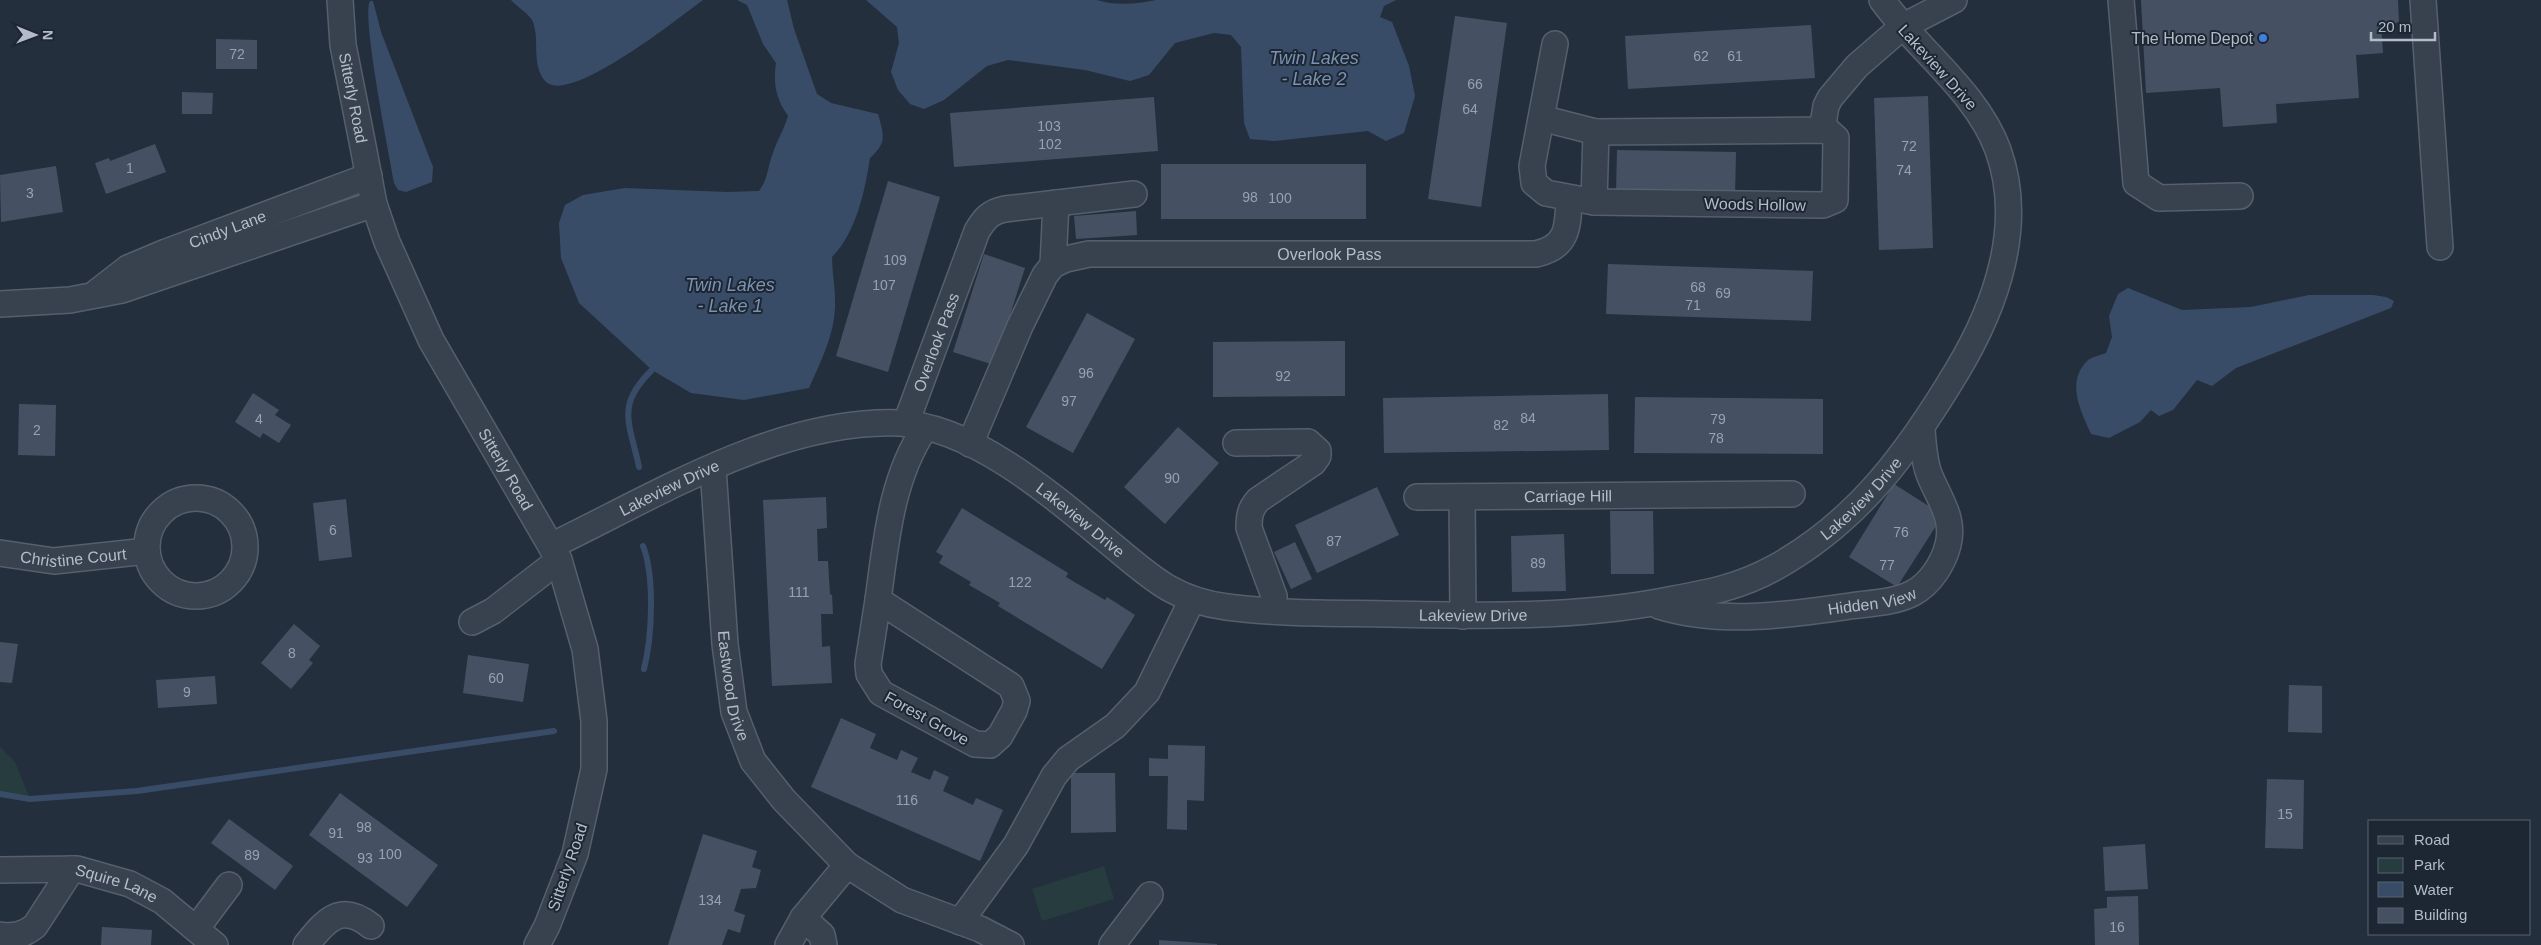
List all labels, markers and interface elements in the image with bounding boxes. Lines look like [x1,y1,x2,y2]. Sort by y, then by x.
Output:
north arrow [10,10,60,60]
scale bar [2371,10,2435,42]
text: 20 m [2378,18,2411,35]
street label: Lakeview Drive [1895,21,1980,113]
text: N [40,30,56,40]
place label: The Home Depot [2131,30,2254,47]
marker: The Home Depot [2257,32,2269,44]
house number: 72 [229,46,245,62]
water label: Twin Lakes - Lake 2 [1269,48,1359,89]
house number: 62 [1693,48,1709,64]
house number: 61 [1727,48,1743,64]
street label: Sitterly Road [336,51,370,145]
house number: 66 [1467,76,1483,92]
house number: 64 [1462,101,1478,117]
house number: 103 [1037,118,1061,134]
house number: 102 [1038,136,1062,152]
house number: 72 [1901,138,1917,154]
house number: 1 [126,160,134,176]
house number: 74 [1896,162,1912,178]
house number: 3 [26,185,34,201]
house number: 98 [1242,189,1258,205]
house number: 100 [1268,190,1292,206]
street label: Woods Hollow [1704,195,1807,214]
street label: Cindy Lane [187,207,269,252]
street label: Overlook Pass [1277,246,1381,263]
house number: 109 [883,252,907,268]
water label: Twin Lakes - Lake 1 [685,275,775,316]
house number: 107 [872,277,896,293]
house number: 68 [1690,279,1706,295]
house number: 69 [1715,285,1731,301]
street label: Overlook Pass [910,291,962,394]
house number: 71 [1685,297,1701,313]
house number: 96 [1078,365,1094,381]
house number: 92 [1275,368,1291,384]
house number: 97 [1061,393,1077,409]
house number: 84 [1520,410,1536,426]
house number: 4 [255,411,263,427]
house number: 79 [1710,411,1726,427]
house number: 82 [1493,417,1509,433]
house number: 2 [33,422,41,438]
street label: Sitterly Road [475,425,536,513]
house number: 78 [1708,430,1724,446]
street label: Lakeview Drive [1817,454,1905,543]
street label: Lakeview Drive [617,457,722,519]
house number: 90 [1164,470,1180,486]
street label: Lakeview Drive [1033,479,1128,561]
street label: Carriage Hill [1524,487,1612,505]
house number: 6 [329,522,337,538]
house number: 76 [1893,524,1909,540]
house number: 87 [1326,533,1342,549]
street label: Christine Court [19,545,128,570]
house number: 89 [1530,555,1546,571]
house number: 77 [1879,557,1895,573]
house number: 122 [1008,574,1032,590]
house number: 111 [788,584,810,600]
street label: Hidden View [1827,585,1919,618]
street label: Lakeview Drive [1419,607,1528,624]
street label: Eastwood Drive [715,630,752,743]
house number: 8 [288,645,296,661]
house number: 60 [488,670,504,686]
house number: 9 [183,684,191,700]
street label: Forest Grove [882,688,972,749]
house number: 116 [896,792,918,808]
house number: 15 [2277,806,2293,822]
house number: 98 [356,819,372,835]
legend [2368,820,2531,935]
street label: Sitterly Road [545,821,590,913]
house number: 91 [328,825,344,841]
text: Road [2414,831,2450,848]
house number: 100 [378,846,402,862]
house number: 89 [244,847,260,863]
house number: 93 [357,850,373,866]
text: Park [2414,856,2445,873]
street label: Squire Lane [73,861,160,906]
text: Water [2414,881,2453,898]
house number: 134 [698,892,722,908]
text: Building [2414,906,2467,923]
house number: 16 [2109,919,2125,935]

